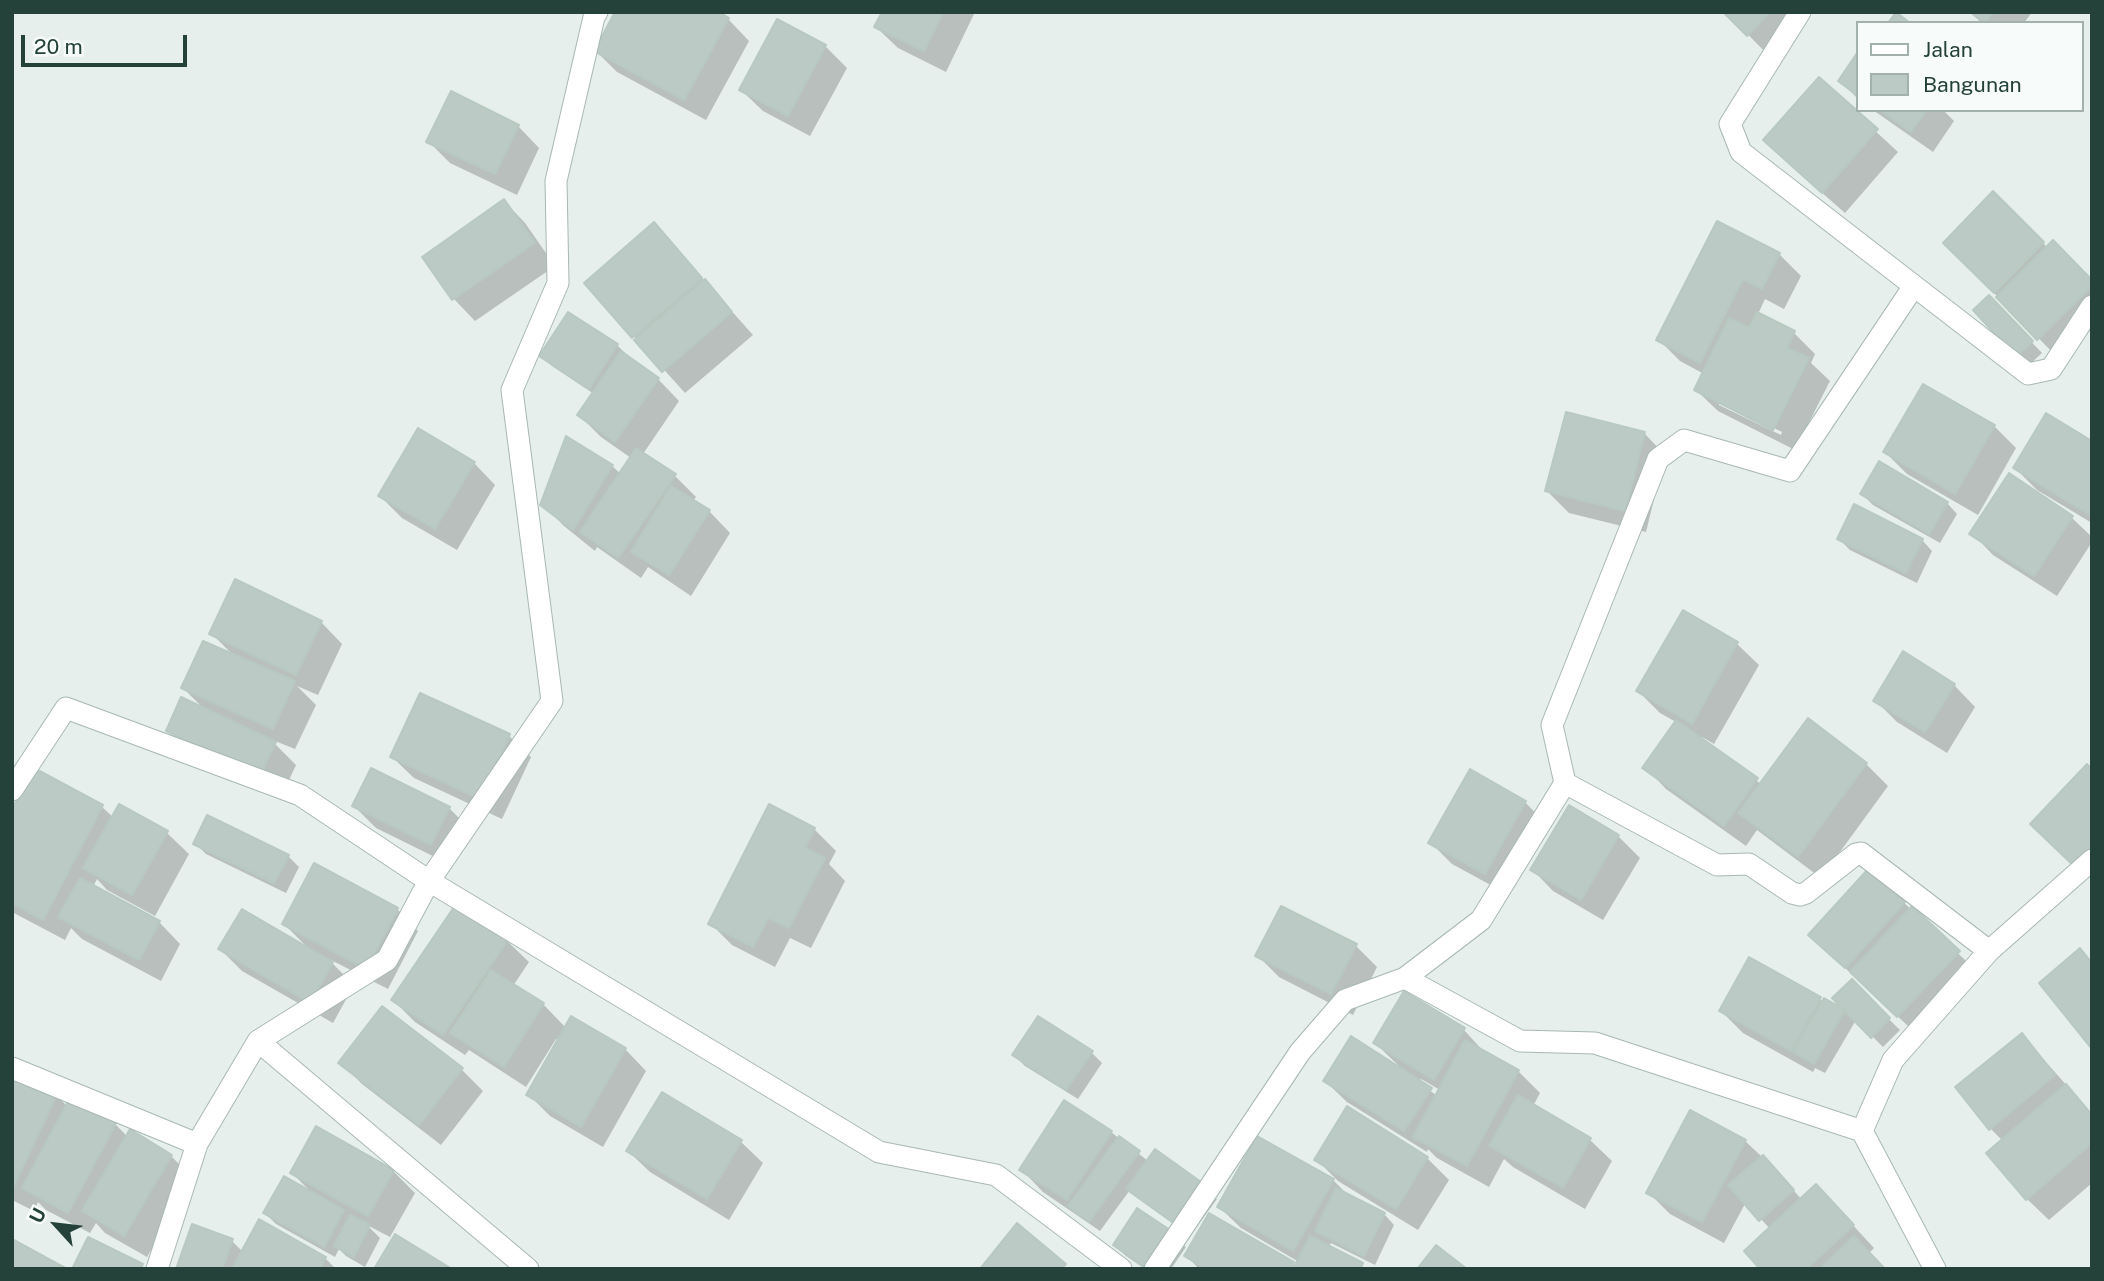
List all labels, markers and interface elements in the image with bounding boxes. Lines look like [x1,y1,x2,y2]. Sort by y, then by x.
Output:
scale bar [24,21,191,65]
legend [1856,21,2083,112]
text: 20 m [34,34,83,59]
text: Jalan [1923,37,1973,62]
text: Bangunan [1923,72,2022,97]
north arrow [21,1190,91,1260]
text: U [24,1204,50,1227]

